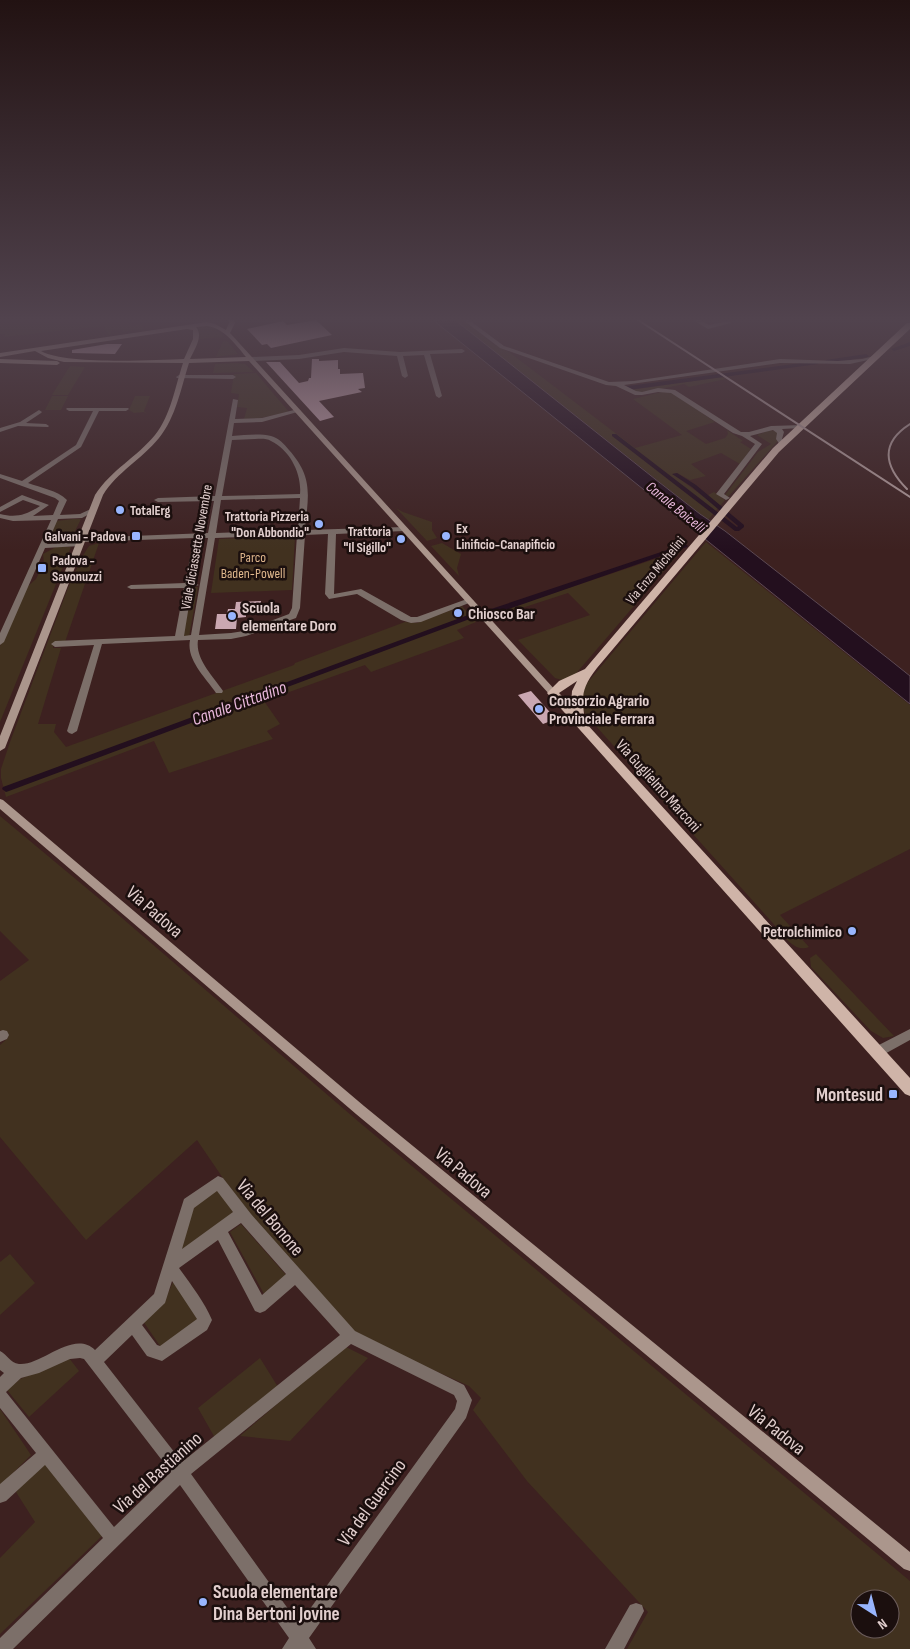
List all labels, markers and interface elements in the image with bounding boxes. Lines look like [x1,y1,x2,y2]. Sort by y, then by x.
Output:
water label: Canale Boicelli [642,477,711,538]
street label: Viale diciassette Novembre [177,483,216,611]
place label: TotalErg [130,502,171,519]
marker: TotalErg [114,504,126,516]
place label: Trattoria Pizzeria "Don Abbondio" [225,508,309,541]
marker: Trattoria Pizzeria "Don Abbondio" [313,518,325,530]
place label: Ex Linificio-Canapificio [456,520,555,553]
place label: Trattoria "Il Sigillo" [344,523,391,556]
place label: Galvani - Padova [45,528,126,545]
marker: Galvani - Padova [130,530,142,542]
marker: Ex Linificio-Canapificio [440,530,452,542]
marker: Trattoria "Il Sigillo" [395,533,407,545]
street label: Via Enzo Michelini [622,533,689,608]
park label: Parco Baden-Powell [221,549,285,582]
place label: Padova - Savonuzzi [52,552,102,585]
marker: Padova - Savonuzzi [36,562,48,574]
place label: Scuola elementare Doro [242,599,336,636]
place label: Chiosco Bar [468,605,535,624]
marker: Chiosco Bar [452,607,464,619]
marker: Scuola elementare Doro [226,610,238,622]
water label: Canale Cittadino [189,676,290,730]
place label: Consorzio Agrario Provinciale Ferrara [549,692,655,729]
marker: Consorzio Agrario Provinciale Ferrara [533,703,545,715]
street label: Via Guglielmo Marconi [611,736,704,836]
street label: Via Padova [121,881,187,943]
place label: Petrolchimico [763,923,842,942]
marker: Petrolchimico [846,925,858,937]
place label: Montesud [816,1084,883,1107]
marker: Montesud [887,1088,899,1100]
street label: Via Padova [430,1143,496,1204]
street label: Via del Bonone [231,1175,308,1261]
street label: Via Padova [743,1400,810,1460]
street label: Via del Bastianino [109,1427,207,1519]
street label: Via del Guercino [333,1455,411,1551]
place label: Scuola elementare Dina Bertoni Jovine [213,1581,340,1626]
north arrow [850,1589,900,1639]
marker: Scuola elementare Dina Bertoni Jovine [197,1596,209,1608]
text: N [874,1615,890,1633]

